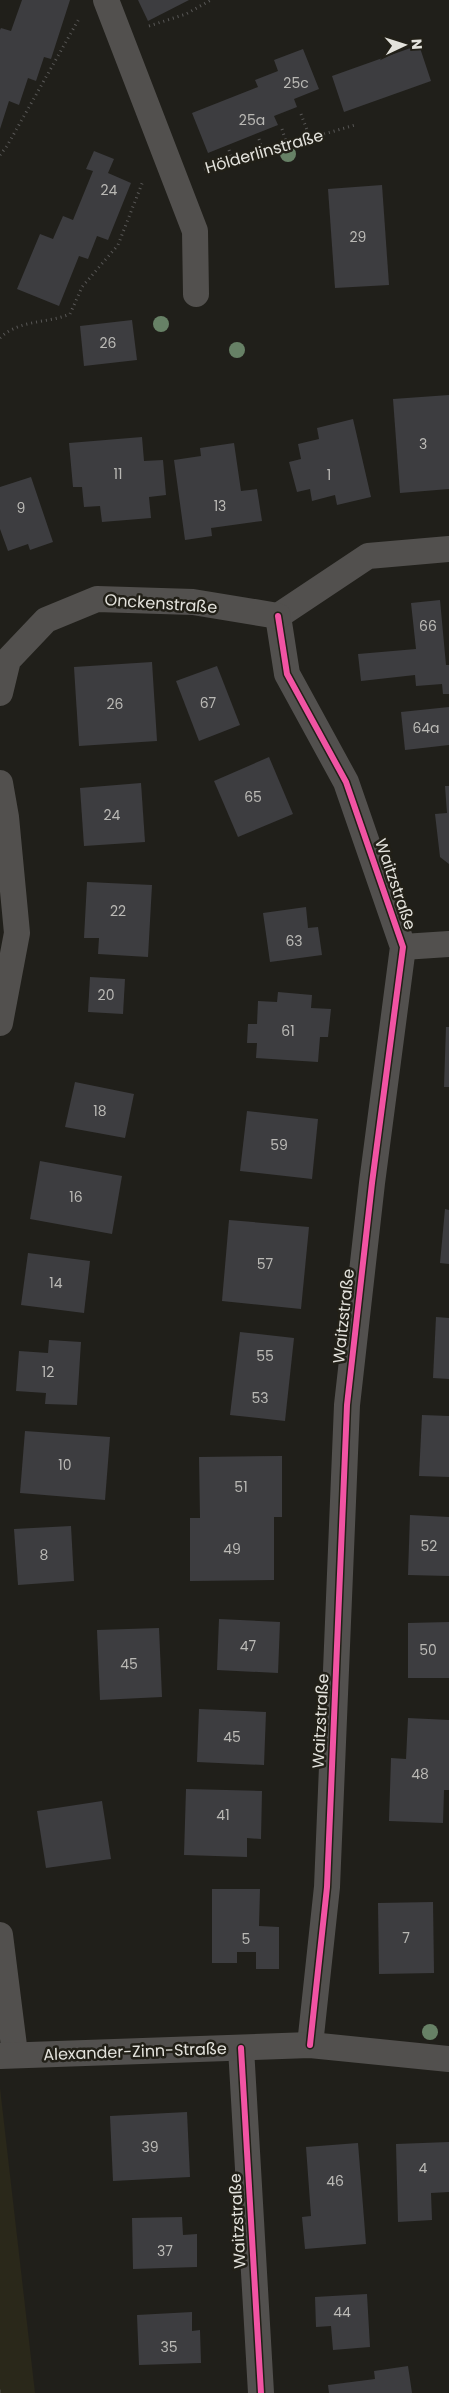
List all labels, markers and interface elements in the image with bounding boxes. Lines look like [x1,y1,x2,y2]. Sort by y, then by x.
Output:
north arrow [379,20,429,70]
text: N [407,38,427,50]
house number: 25c [283,73,309,93]
house number: 25a [239,110,265,130]
street label: Hölderlinstraße [202,124,326,179]
house number: 24 [101,180,118,200]
house number: 29 [350,227,366,247]
house number: 26 [100,333,117,353]
house number: 3 [419,434,427,454]
house number: 11 [114,464,122,484]
house number: 1 [327,465,331,485]
house number: 13 [214,496,226,516]
house number: 9 [17,498,25,518]
street label: Onckenstraße [104,588,218,619]
house number: 66 [419,616,437,636]
house number: 67 [200,693,217,713]
house number: 26 [107,694,124,714]
house number: 64a [412,718,440,738]
house number: 65 [244,787,262,807]
house number: 24 [104,805,121,825]
street label: Waitzstraße [369,835,422,933]
house number: 22 [110,901,126,921]
house number: 63 [285,931,303,951]
house number: 20 [98,985,114,1005]
house number: 61 [281,1021,295,1041]
house number: 18 [93,1101,107,1121]
house number: 59 [270,1135,288,1155]
house number: 16 [69,1187,83,1207]
house number: 57 [257,1254,274,1274]
street label: Waitzstraße [327,1267,360,1365]
house number: 14 [49,1273,63,1293]
house number: 55 [256,1346,274,1366]
house number: 12 [42,1362,54,1382]
house number: 53 [251,1388,269,1408]
house number: 10 [58,1455,72,1475]
house number: 51 [234,1477,248,1497]
house number: 52 [421,1536,437,1556]
house number: 49 [223,1539,241,1559]
house number: 8 [40,1545,49,1565]
house number: 47 [240,1636,257,1656]
house number: 50 [419,1640,437,1660]
house number: 45 [120,1654,138,1674]
street label: Waitzstraße [307,1673,334,1769]
house number: 45 [223,1727,241,1747]
house number: 48 [411,1764,429,1784]
house number: 41 [216,1805,230,1825]
house number: 7 [402,1928,410,1948]
house number: 5 [242,1929,250,1949]
street label: Alexander-Zinn-Straße [43,2037,227,2066]
house number: 39 [141,2137,159,2157]
house number: 4 [419,2158,428,2178]
house number: 46 [326,2171,344,2191]
street label: Waitzstraße [224,2173,251,2269]
house number: 37 [157,2241,173,2261]
house number: 44 [333,2302,351,2322]
house number: 35 [160,2337,178,2357]

